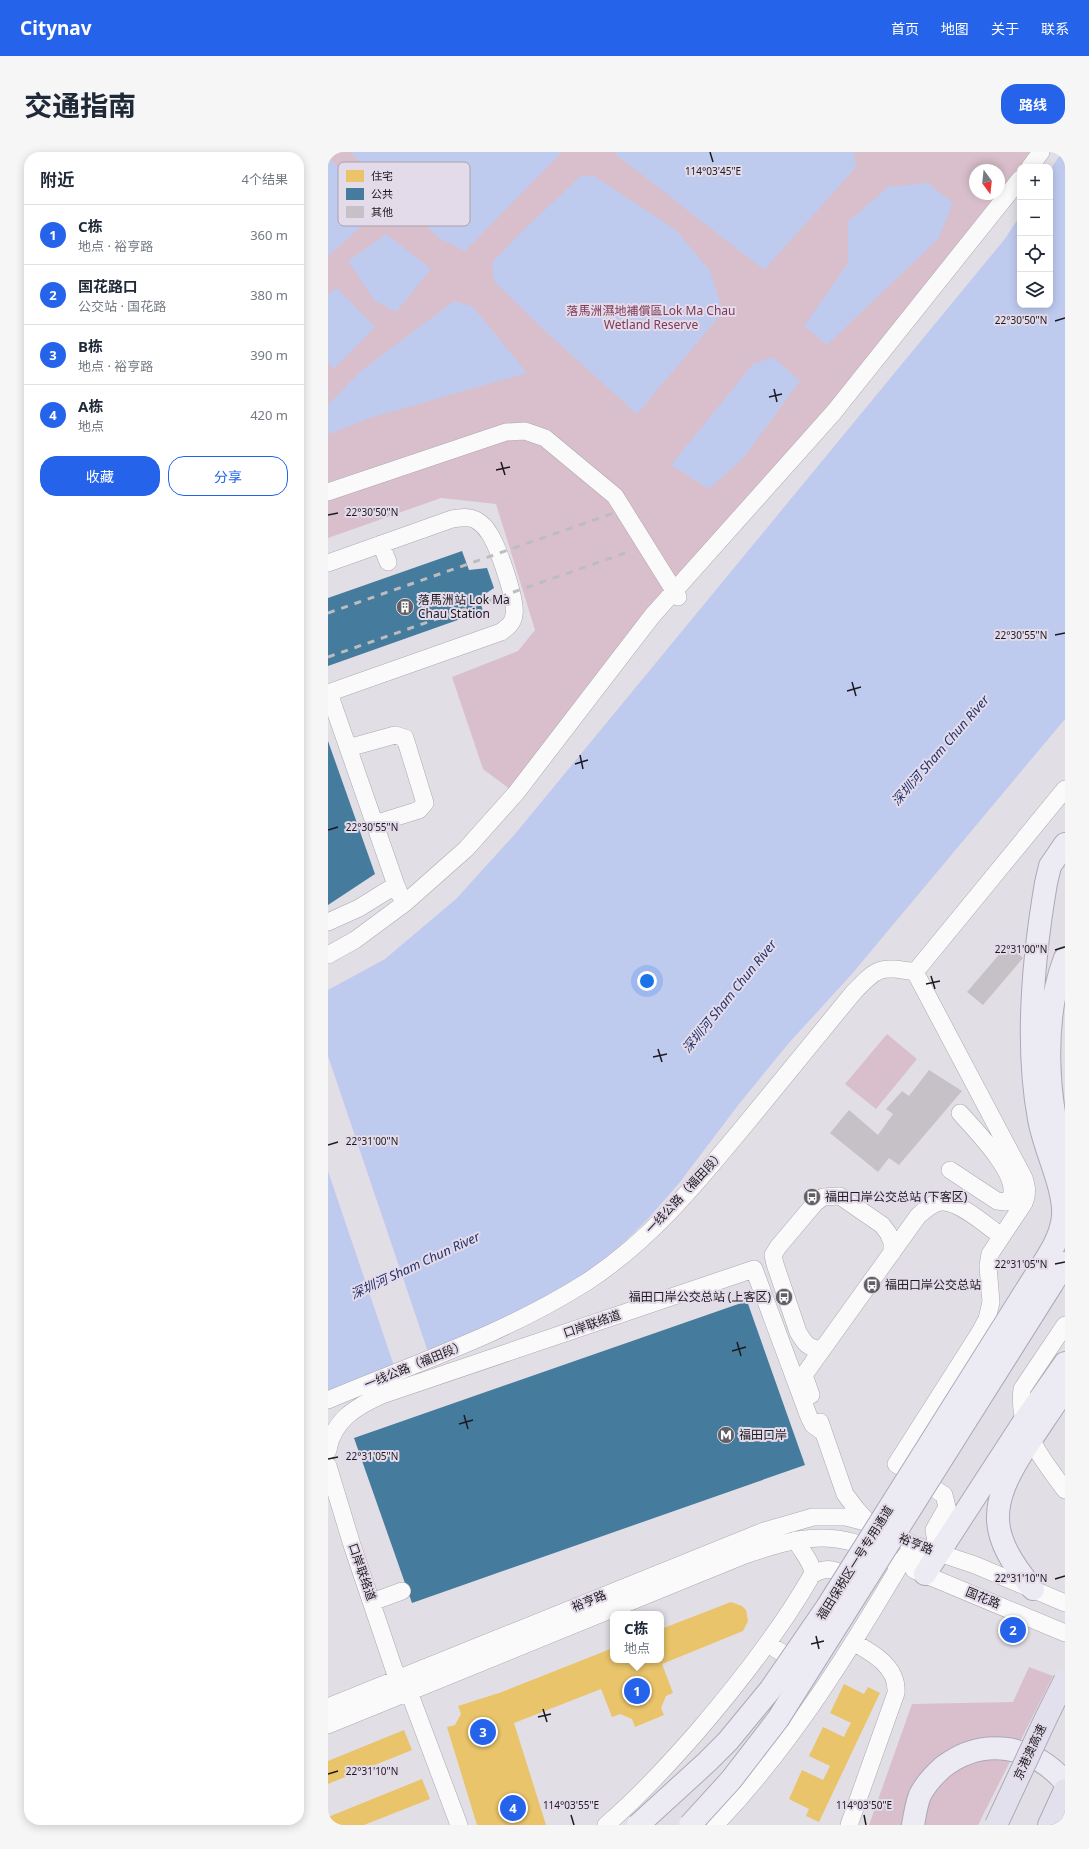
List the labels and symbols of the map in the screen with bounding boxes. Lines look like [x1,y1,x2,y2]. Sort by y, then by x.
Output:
legend [338,162,470,226]
text: 114°03'45"E [685,164,741,178]
north arrow [969,164,1005,200]
text: 住宅 [371,168,393,183]
text: 公共 [371,186,393,201]
text: 其他 [371,204,393,219]
park label: 落馬洲濕地補償區Lok Ma Chau Wetland Reserve [567,302,735,333]
text: 22°30'50"N [995,313,1047,327]
text: 22°30'50"N [346,505,398,519]
place label: 落馬洲站 Lok Ma Chau Station [418,591,510,622]
building icon: 落馬洲站 Lok Ma Chau Station [395,597,415,617]
text: 22°30'55"N [995,628,1047,642]
water label: 深圳河 Sham Chun River [887,690,993,809]
text: 22°30'55"N [346,820,398,834]
water label: 深圳河 Sham Chun River [678,935,781,1056]
text: 22°31'00"N [995,942,1047,956]
your location [637,971,657,991]
text: 22°31'00"N [346,1134,398,1148]
street label: 一线公路（福田段） [642,1146,728,1237]
bus stop icon: 福田口岸公交总站 (下客区) [802,1187,822,1207]
place label: 福田口岸公交总站 (下客区) [825,1188,968,1205]
water label: 深圳河 Sham Chun River [347,1227,483,1303]
text: 22°31'05"N [995,1257,1047,1271]
bus stop icon: 福田口岸公交总站 [862,1275,882,1295]
place label: 福田口岸公交总站 [885,1276,981,1293]
bus stop icon: 福田口岸公交总站 (上客区) [774,1287,794,1307]
place label: 福田口岸公交总站 (上客区) [629,1288,771,1305]
street label: 口岸联络道 [561,1306,623,1341]
street label: 一线公路（福田段） [362,1336,468,1393]
metro station icon: 福田口岸 [716,1425,736,1445]
place label: 福田口岸 [739,1426,787,1443]
text: 22°31'05"N [346,1449,398,1463]
street label: 福田保税区一号专用通道 [812,1502,897,1623]
street label: 裕亨路 [896,1529,936,1558]
street label: 口岸联络道 [345,1541,380,1603]
text: 22°31'10"N [995,1571,1047,1585]
street label: 国花路 [963,1583,1003,1612]
street label: 裕亨路 [569,1586,609,1615]
pin: 2 [1000,1615,1026,1645]
pin: 1 [624,1676,650,1706]
pin: 3 [470,1717,496,1747]
street label: 京港澳高速 [1009,1721,1050,1783]
text: 22°31'10"N [346,1764,398,1778]
pin: 4 [500,1793,526,1823]
text: 114°03'55"E [543,1798,599,1812]
text: 114°03'50"E [836,1798,892,1812]

